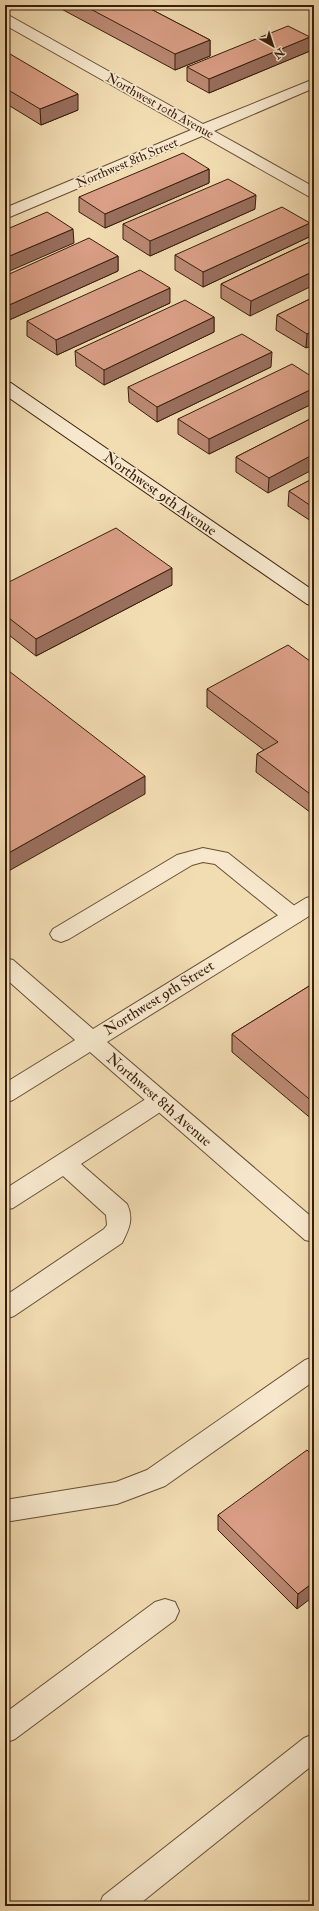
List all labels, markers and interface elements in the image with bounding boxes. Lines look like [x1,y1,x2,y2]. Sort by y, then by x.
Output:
north arrow [253,26,293,66]
text: N [270,45,288,62]
street label: Northwest 10th Avenue [103,70,217,143]
street label: Northwest 8th Street [74,134,180,192]
street label: Northwest 9th Avenue [100,448,220,540]
street label: Northwest 9th Street [100,956,218,1040]
street label: Northwest 8th Avenue [102,1049,216,1151]

